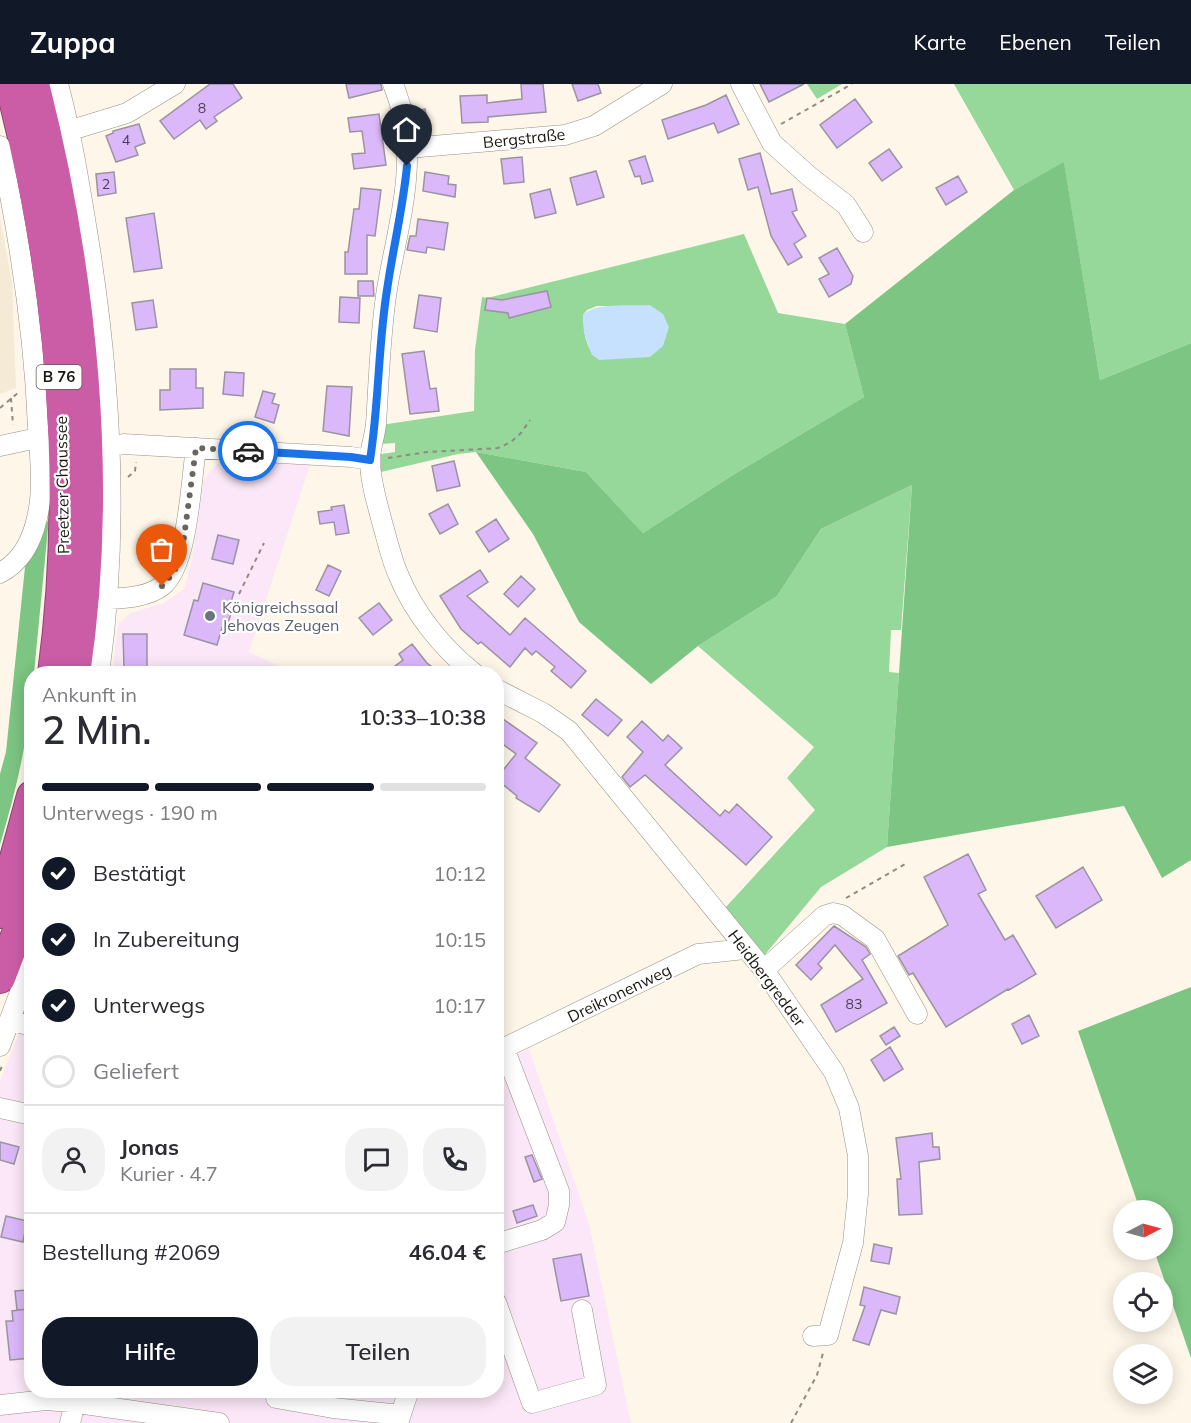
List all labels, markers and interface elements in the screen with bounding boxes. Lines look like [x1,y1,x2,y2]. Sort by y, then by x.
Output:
text: Zuppa [30,25,116,60]
text: Karte [914,29,966,55]
text: Ebenen [999,29,1072,55]
text: Teilen [1105,29,1161,55]
house number: 8 [198,99,206,117]
pin [381,104,432,166]
icon: home [390,113,423,146]
street label: Bergstraße [482,124,566,152]
house number: 4 [122,131,131,149]
house number: 2 [102,175,110,193]
road number: B 76 [36,365,82,389]
street label: Preetzer Chaussee [51,416,73,554]
courier [218,421,278,481]
icon: car [232,435,265,468]
pin [136,524,187,586]
icon: bag [145,533,178,566]
place label: Königreichssaal Jehovas Zeugen [222,597,339,635]
marker: Königreichssaal Jehovas Zeugen [203,609,217,623]
text: Ankunft in [42,682,137,707]
text: 10:33–10:38 [359,703,486,731]
text: 2 Min. [42,705,152,754]
text: Unterwegs · 190 m [42,800,218,825]
icon: check [42,857,75,890]
text: Bestätigt [93,859,186,887]
text: 10:12 [433,861,486,886]
icon: check [42,923,75,956]
text: In Zubereitung [93,925,240,953]
street label: Heidbergredder [724,926,810,1031]
text: 10:15 [433,927,486,952]
street label: Dreikronenweg [564,959,674,1027]
icon: check [42,989,75,1022]
text: Unterwegs [93,991,205,1019]
text: 10:17 [433,993,486,1018]
house number: 83 [846,995,862,1013]
text: Geliefert [93,1057,179,1085]
button: person [42,1128,105,1191]
button: chat [345,1128,408,1191]
button: phone [423,1128,486,1191]
text: Jonas [120,1133,179,1161]
text: Kurier · 4.7 [120,1161,218,1186]
north arrow [1113,1200,1173,1260]
map controls [1113,1200,1173,1404]
text: Bestellung #2069 [42,1238,220,1266]
text: 46.04 € [409,1238,486,1266]
button: locate [1113,1272,1173,1332]
button: Hilfe [42,1317,258,1386]
button: Teilen [270,1317,486,1386]
button: layers [1113,1344,1173,1404]

